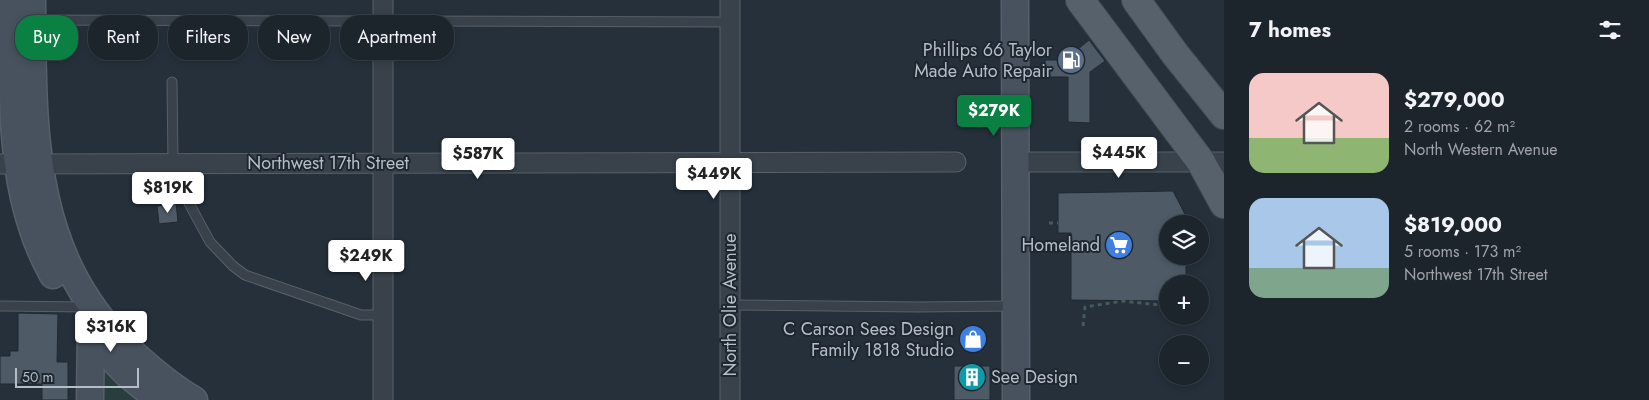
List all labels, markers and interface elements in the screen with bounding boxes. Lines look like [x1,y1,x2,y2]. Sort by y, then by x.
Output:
chip: Buy [15,15,78,60]
chip: Rent [88,15,158,60]
chip: Filters [168,15,248,60]
chip: New [258,15,330,60]
chip: Apartment [340,15,454,60]
text: 7 homes [1249,15,1331,45]
icon: filters [1596,16,1624,44]
place label: Phillips 66 Taylor Made Auto Repair [914,37,1053,84]
fuel station icon: Phillips 66 Taylor Made Auto Repair [1056,45,1086,75]
text: $279,000 [1404,85,1505,115]
icon: home [1289,93,1349,153]
pin: $279K [959,94,1029,137]
text: $279K [968,99,1020,122]
text: 2 rooms · 62 m² [1404,115,1515,138]
pin: $445K [1084,136,1154,179]
pin: $587K [443,138,513,180]
text: North Western Avenue [1404,138,1558,161]
text: $445K [1092,141,1146,164]
text: $587K [453,142,503,165]
street label: Northwest 17th Street [247,150,409,176]
pin: $449K [679,158,749,200]
text: $449K [687,162,741,185]
pin: $819K [133,172,203,214]
text: $819K [143,176,193,199]
text: $819,000 [1404,210,1502,240]
map controls [1159,215,1209,385]
button: layers [1159,215,1209,265]
icon: home [1289,218,1349,278]
supermarket icon: Homeland [1104,230,1134,260]
place label: Homeland [1021,232,1100,258]
street label: North Olie Avenue [717,234,743,376]
pin: $249K [331,240,401,282]
text: 5 rooms · 173 m² [1404,240,1521,263]
text: $249K [339,244,393,267]
text: Northwest 17th Street [1404,263,1548,286]
button: + [1159,275,1209,325]
pin: $316K [76,310,146,353]
text: $316K [86,315,136,338]
place label: C Carson Sees Design Family 1818 Studio [783,316,954,363]
shop icon: C Carson Sees Design Family 1818 Studio [958,324,988,354]
button: − [1159,335,1209,385]
building icon: See Design [957,362,987,392]
place label: See Design [991,364,1078,390]
scale bar [15,365,139,388]
text: 50 m [22,367,53,387]

